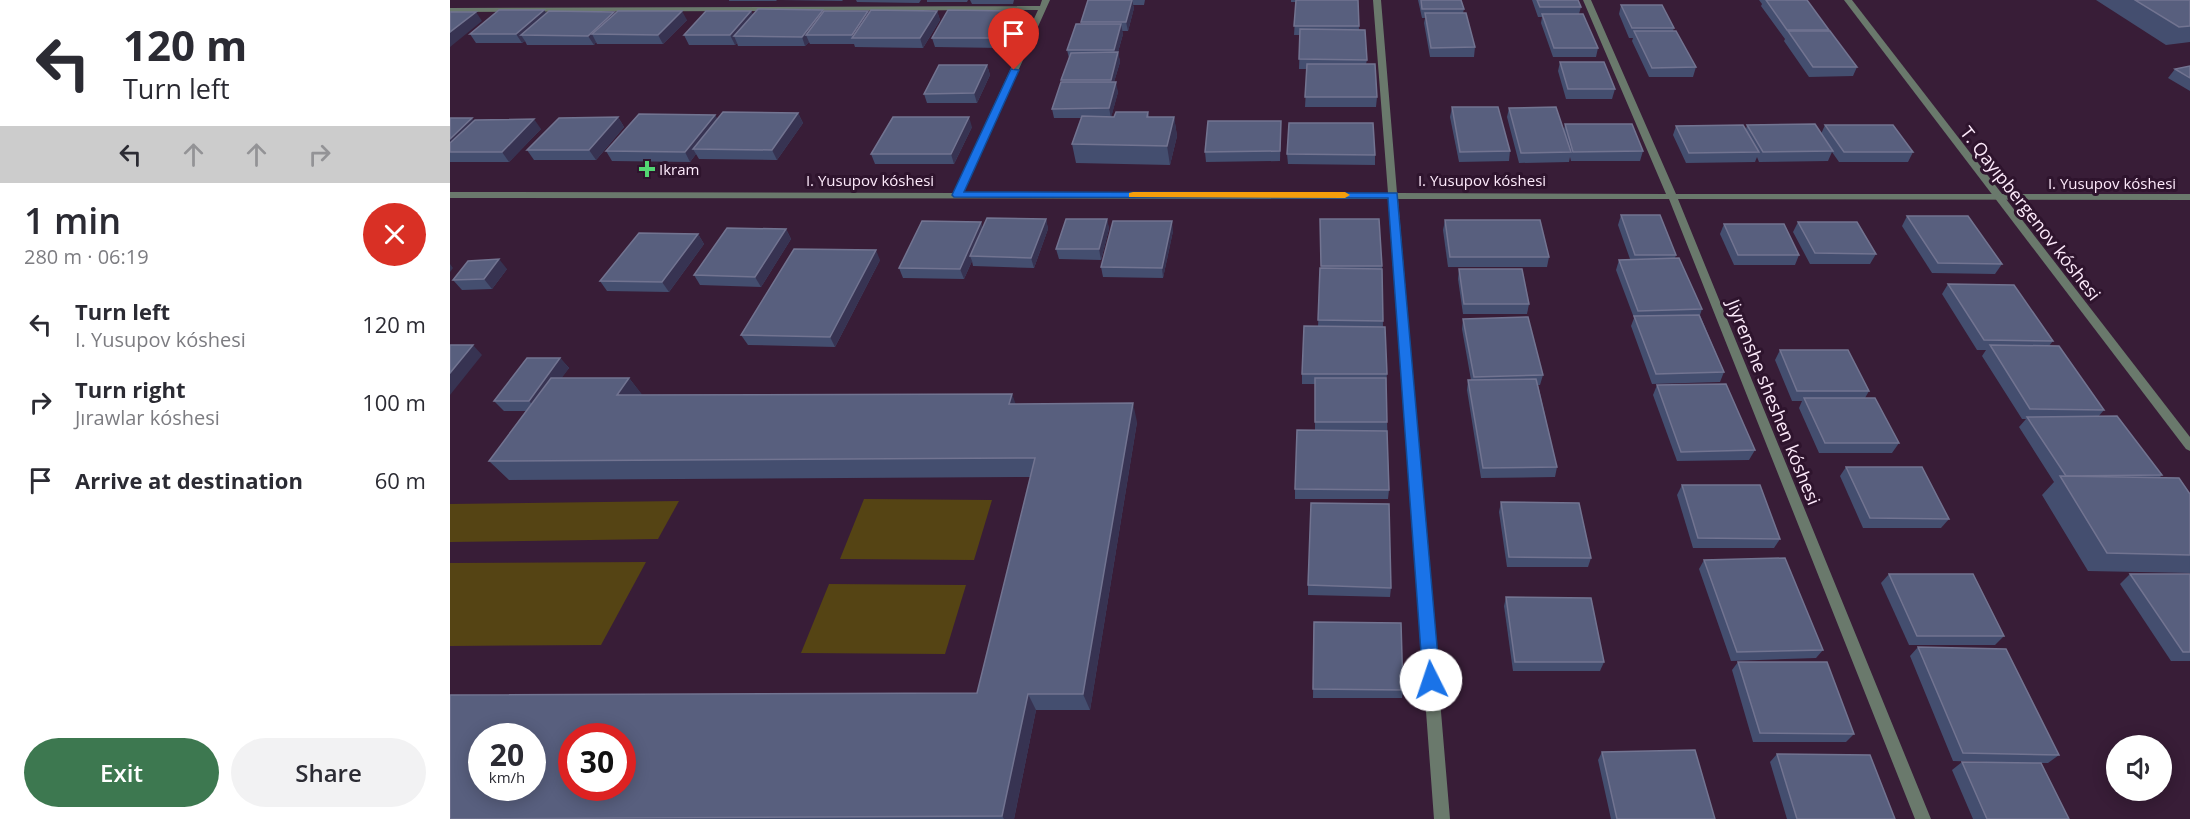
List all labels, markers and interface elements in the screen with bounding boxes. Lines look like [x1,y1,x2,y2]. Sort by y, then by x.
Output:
pin [988,8,1039,70]
text: 120 m [123,16,247,73]
icon: arrive [997,17,1030,50]
icon: left [24,24,102,102]
text: Turn left [123,70,230,107]
street label: T. Qayıpbergenov kóshesi [1955,121,2107,305]
icon: left [114,138,147,171]
icon: ahead [177,138,210,171]
icon: ahead [240,138,273,171]
icon: right [303,138,336,171]
place label: Ikram [659,159,699,179]
marker: Ikram [640,162,654,176]
street label: I. Yusupov kóshesi [806,170,934,190]
street label: I. Yusupov kóshesi [1418,170,1546,190]
street label: I. Yusupov kóshesi [2048,173,2176,193]
text: 1 min [24,196,121,245]
button: close [363,203,426,266]
text: 280 m · 06:19 [24,243,149,270]
street label: Jiyrenshe sheshen kóshesi [1721,294,1826,508]
text: Turn left [75,296,170,326]
icon: left [24,308,57,341]
text: 120 m [362,309,426,339]
text: I. Yusupov kóshesi [75,326,246,353]
text: Turn right [75,374,186,404]
icon: right [24,386,57,419]
text: 100 m [362,387,426,417]
text: Jırawlar kóshesi [75,404,220,431]
icon: arrive [24,464,57,497]
text: Arrive at destination [75,465,303,495]
text: 60 m [375,465,426,495]
position arrow [1399,648,1463,712]
speed limit sign: 30 [558,723,636,801]
text: 20 [490,734,524,775]
map controls [2106,735,2172,801]
button: sound [2106,735,2172,801]
button: Exit [24,738,219,807]
button: Share [231,738,426,807]
text: km/h [489,767,525,787]

